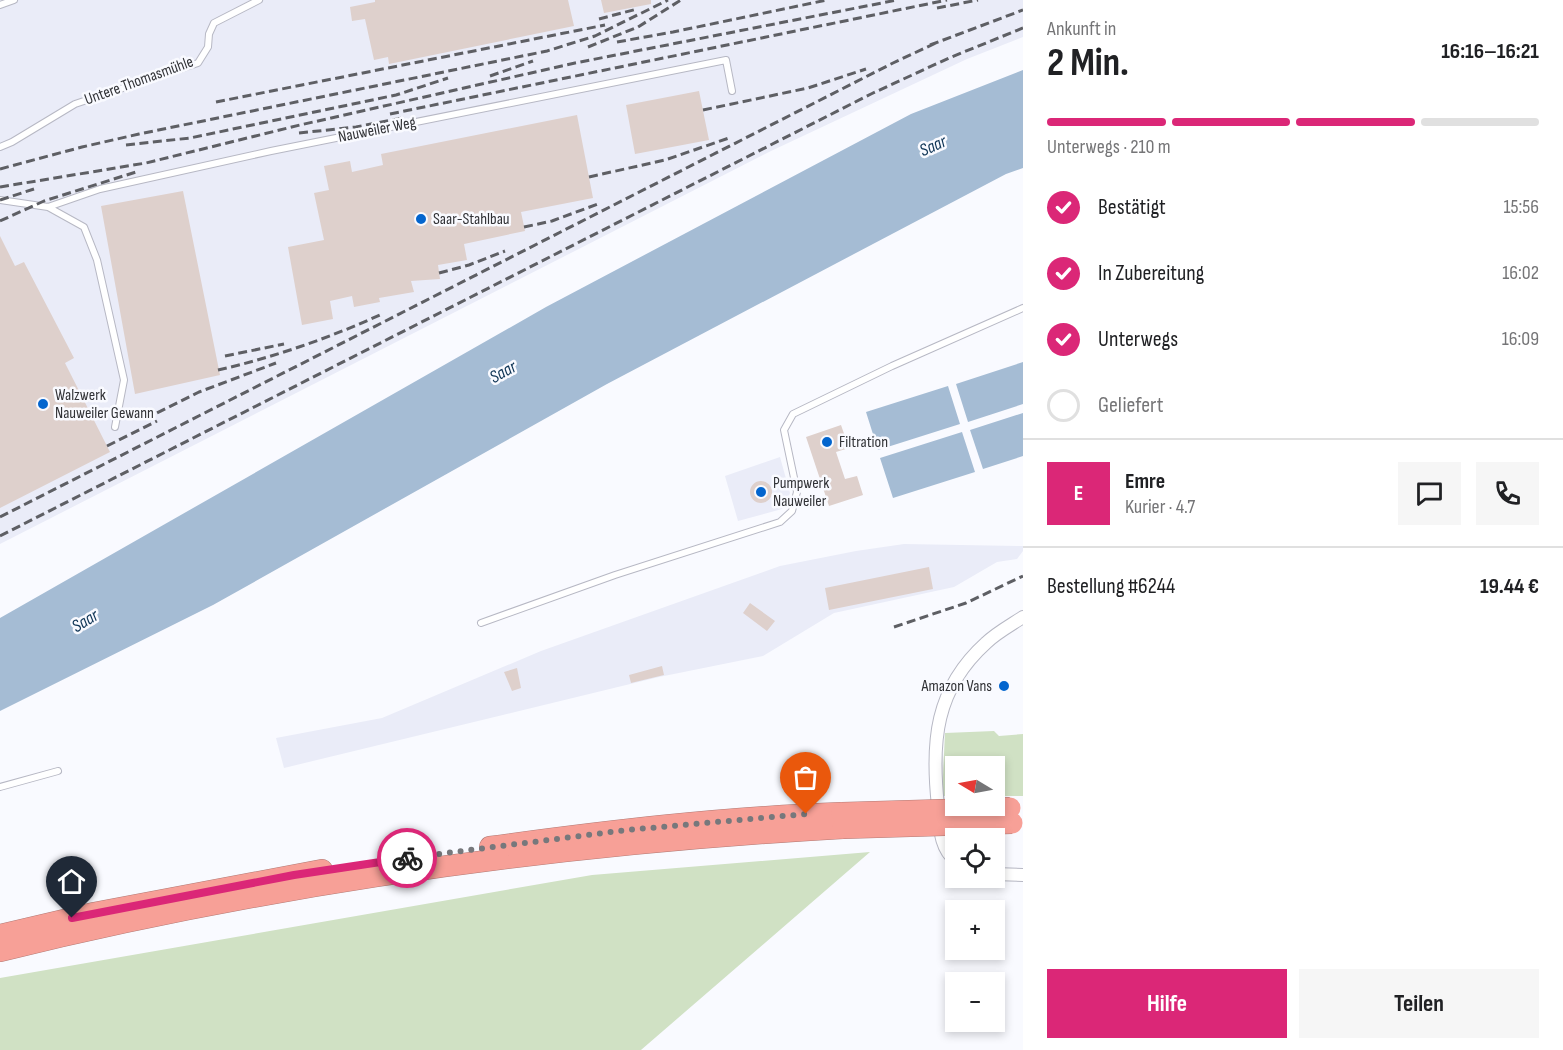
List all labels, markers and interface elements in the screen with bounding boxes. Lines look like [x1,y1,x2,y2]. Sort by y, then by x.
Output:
text: Ankunft in [1047,17,1116,41]
text: 16:16–16:21 [1441,38,1539,65]
text: 2 Min. [1047,40,1129,87]
street label: Untere Thomasmühle [82,52,196,110]
street label: Nauweiler Weg [336,113,418,147]
water label: Saar [916,130,951,161]
text: Unterwegs · 210 m [1047,135,1171,159]
icon: check [1047,191,1080,224]
text: Bestätigt [1098,194,1166,221]
text: 15:56 [1503,195,1539,219]
place label: Saar-Stahlbau [433,210,510,229]
marker: Saar-Stahlbau [414,212,428,226]
icon: check [1047,257,1080,290]
text: In Zubereitung [1098,260,1204,287]
text: 16:02 [1502,261,1539,285]
icon: check [1047,323,1080,356]
text: Unterwegs [1098,326,1178,353]
text: 16:09 [1502,327,1539,351]
water label: Saar [486,356,521,388]
place label: Walzwerk Nauweiler Gewann [55,386,154,423]
text: Geliefert [1098,392,1163,419]
marker: Walzwerk Nauweiler Gewann [36,397,50,411]
place label: Filtration [839,433,888,452]
marker: Filtration [820,435,834,449]
button: chat [1398,462,1461,525]
button: phone [1476,462,1539,525]
text: Emre [1125,468,1165,495]
place label: Pumpwerk Nauweiler [773,474,829,511]
text: E [1074,480,1083,507]
marker: Pumpwerk Nauweiler [754,485,768,499]
text: Kurier · 4.7 [1125,495,1195,519]
text: Bestellung #6244 [1047,573,1175,600]
text: 19.44 € [1480,573,1539,600]
water label: Saar [68,605,103,637]
place label: Amazon Vans [920,677,992,696]
marker: Amazon Vans [997,679,1011,693]
pin [780,752,831,814]
north arrow [945,756,1005,816]
map controls [945,756,1005,1032]
icon: bag [789,761,822,794]
courier [377,828,437,888]
button: locate [945,828,1005,888]
icon: bike [391,842,424,875]
pin [46,856,97,918]
icon: home [55,865,88,898]
button: + [945,900,1005,960]
button: Hilfe [1047,969,1287,1038]
button: Teilen [1299,969,1539,1038]
button: − [945,972,1005,1032]

